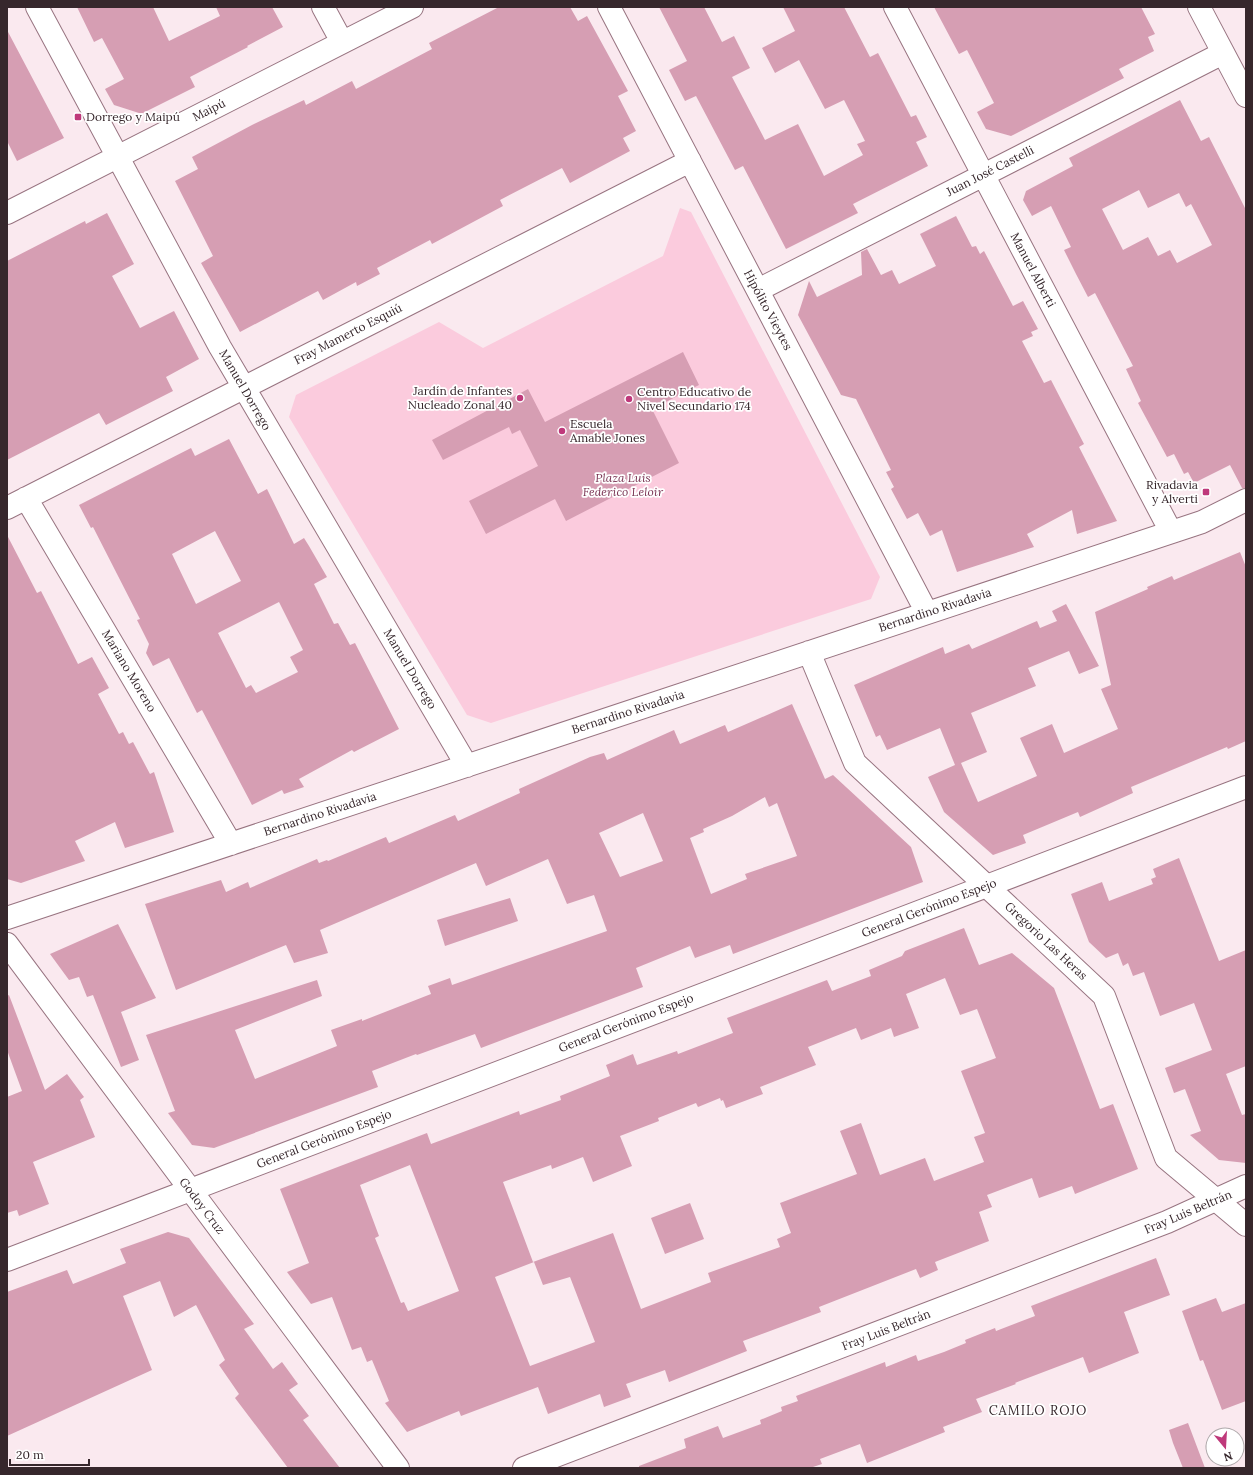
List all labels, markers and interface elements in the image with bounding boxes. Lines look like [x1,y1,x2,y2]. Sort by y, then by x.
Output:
street label: Maipú [190,95,228,124]
place label: Dorrego y Maipú [86,109,180,124]
marker: Dorrego y Maipú [73,112,83,122]
street label: Juan José Castelli [943,142,1036,200]
street label: Manuel Alberti [1008,230,1059,310]
street label: Hipólito Vieytes [741,267,796,353]
street label: Fray Mamerto Esquiú [291,300,404,367]
street label: Manuel Dorrego [216,347,275,433]
place label: Jardín de Infantes Nucleado Zonal 40 [408,383,512,412]
place label: Centro Educativo de Nivel Secundario 174 [637,384,752,413]
marker: Jardín de Infantes Nucleado Zonal 40 [515,393,525,403]
marker: Centro Educativo de Nivel Secundario 174 [624,394,634,404]
place label: Escuela Amable Jones [569,416,646,445]
marker: Escuela Amable Jones [557,426,567,436]
park label: Plaza Luis Federico Leloir [583,470,664,499]
place label: Rivadavia y Alverti [1146,477,1198,506]
marker: Rivadavia y Alverti [1201,487,1211,497]
street label: Bernardino Rivadavia [877,584,993,635]
street label: Manuel Dorrego [381,626,440,712]
street label: Mariano Moreno [99,627,160,715]
street label: Bernardino Rivadavia [570,686,686,737]
street label: Bernardino Rivadavia [262,788,378,839]
street label: General Gerónimo Espejo [859,875,998,940]
street label: Gregorio Las Heras [1002,898,1091,983]
street label: General Gerónimo Espejo [556,990,695,1055]
street label: General Gerónimo Espejo [254,1106,393,1171]
street label: Godoy Cruz [176,1175,228,1237]
street label: Fray Luis Beltrán [1142,1186,1234,1237]
street label: Fray Luis Beltrán [839,1306,932,1353]
district label: CAMILO ROJO [989,1402,1087,1419]
north arrow [1205,1427,1245,1467]
scale bar [10,1441,89,1467]
text: 20 m [16,1447,44,1462]
text: N [1221,1449,1234,1465]

